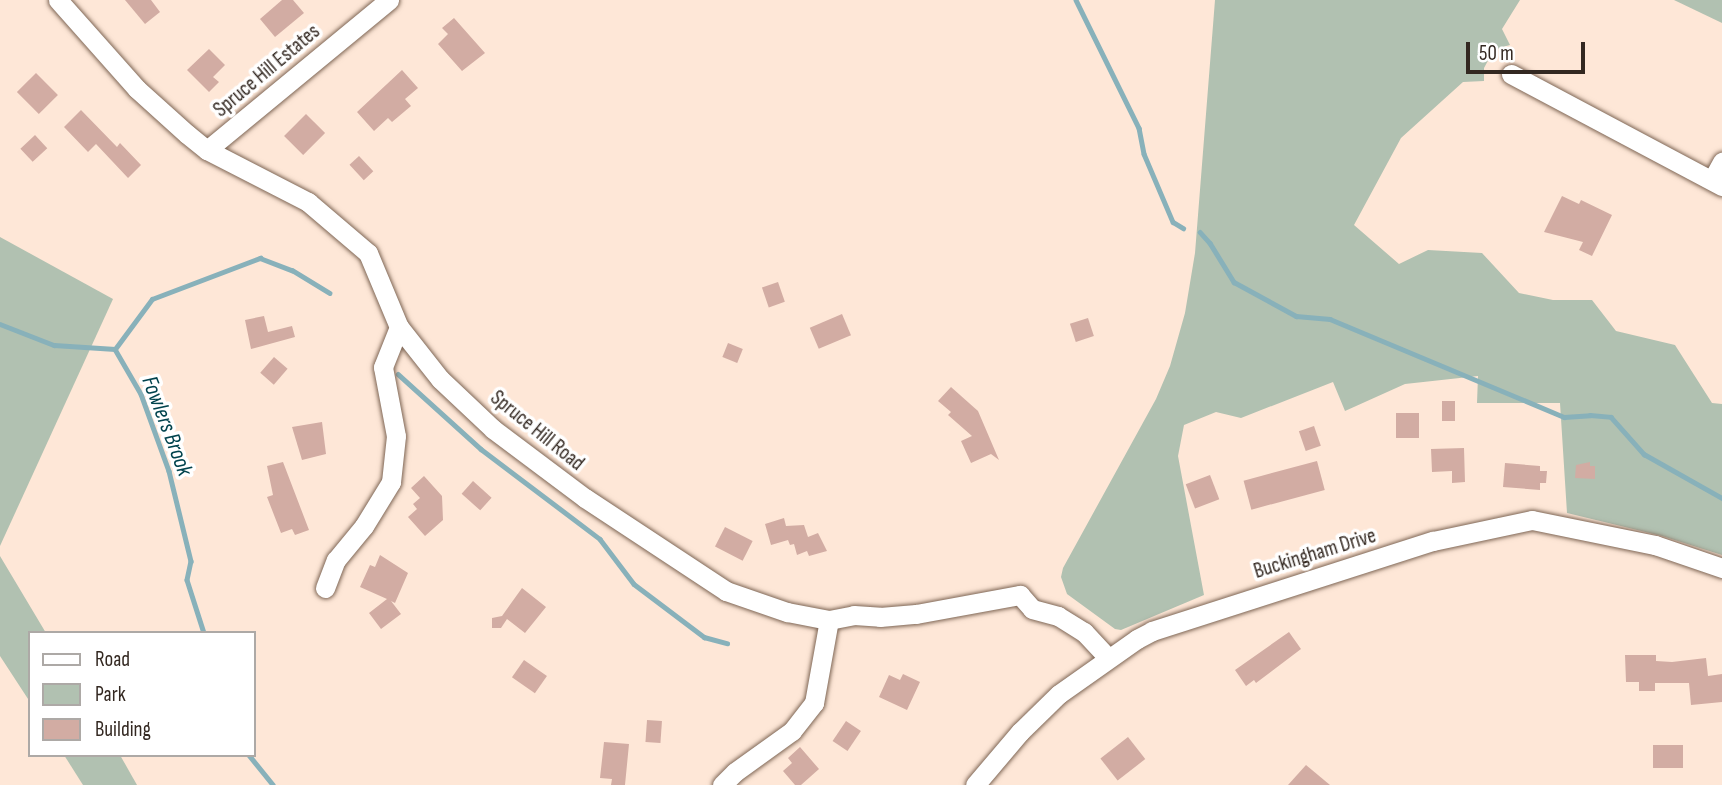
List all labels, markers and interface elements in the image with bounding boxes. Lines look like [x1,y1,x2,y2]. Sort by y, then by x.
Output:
street label: Spruce Hill Estates [209,19,325,123]
scale bar [1470,28,1589,72]
text: 50 m [1479,41,1514,66]
water label: Fowlers Brook [135,372,199,480]
street label: Spruce Hill Road [485,386,589,476]
street label: Buckingham Drive [1251,523,1379,585]
legend [28,631,256,757]
text: Road [95,647,130,672]
text: Park [95,682,126,707]
text: Building [95,717,151,742]

